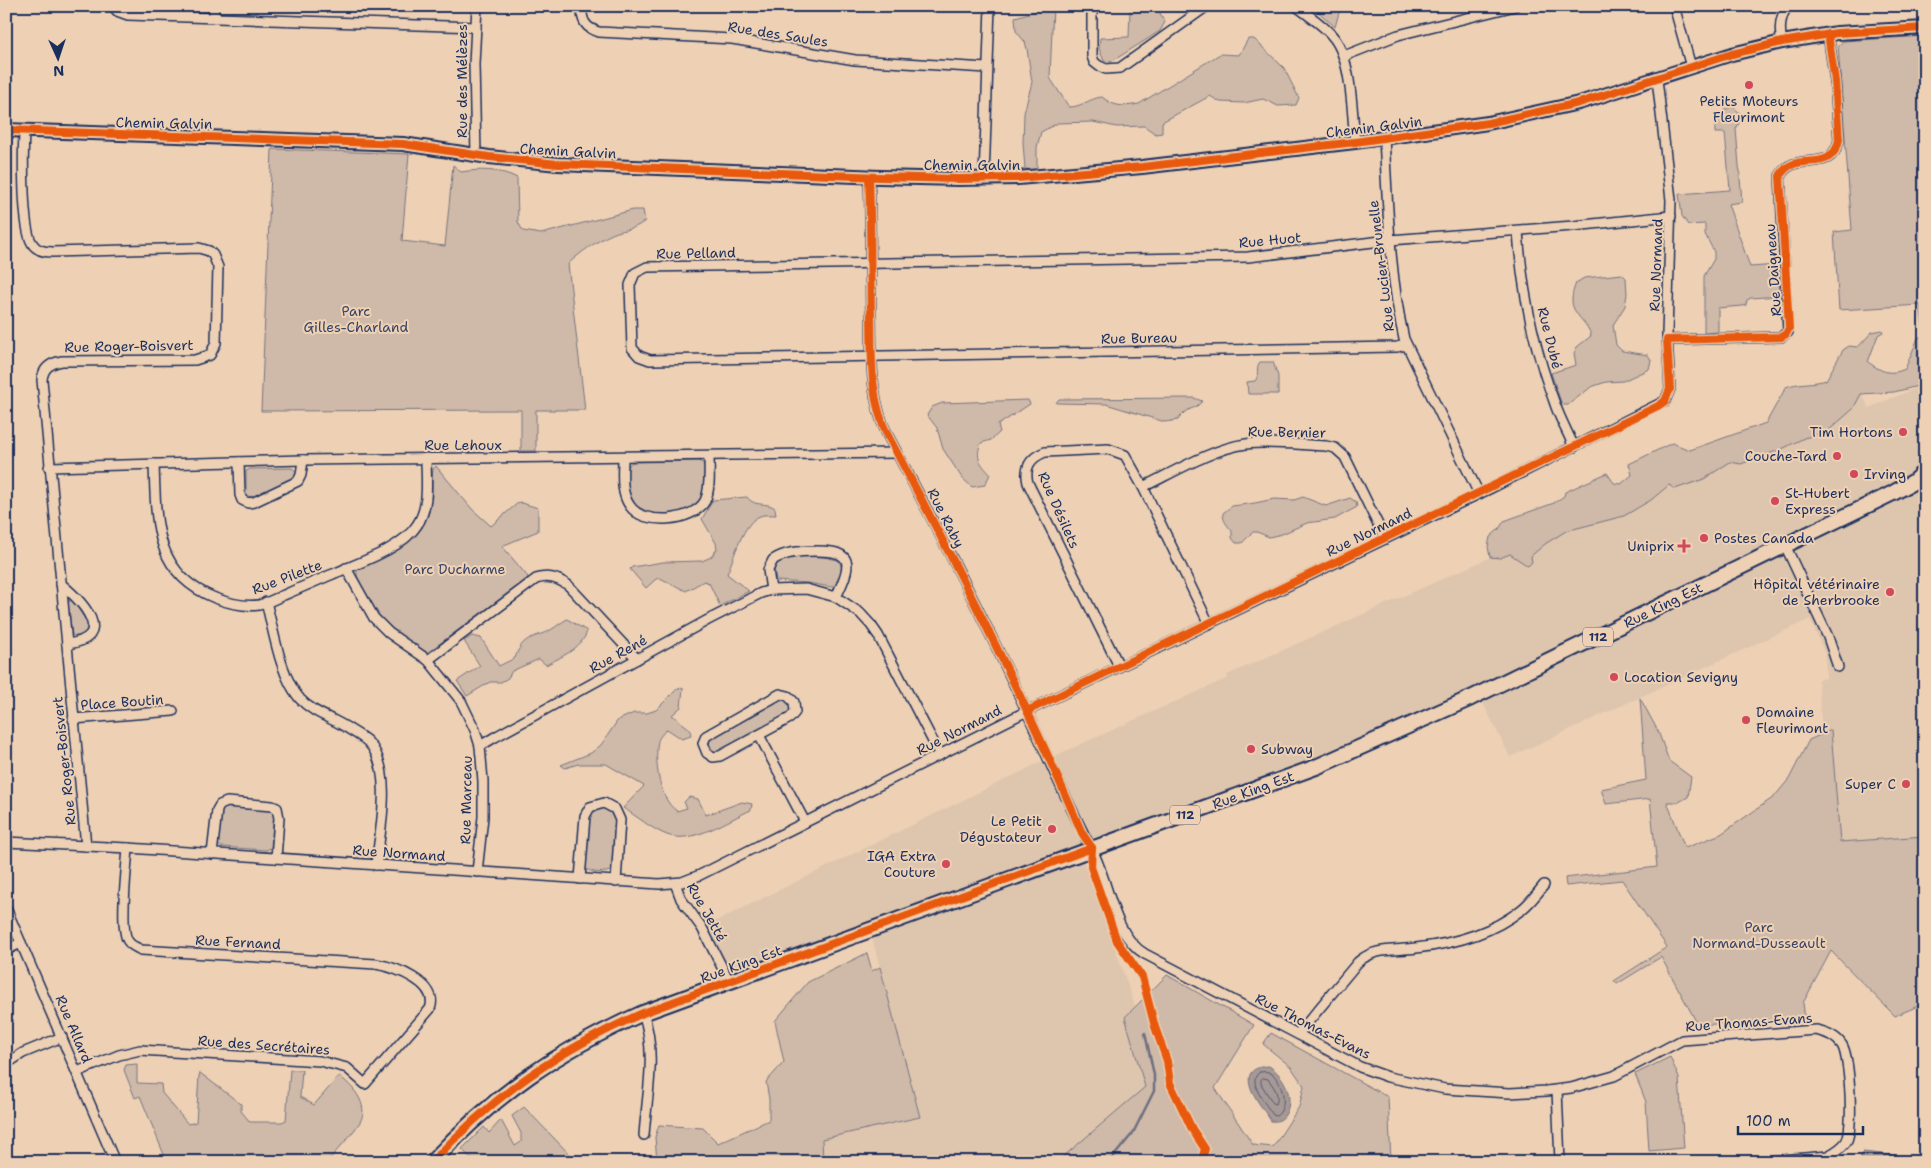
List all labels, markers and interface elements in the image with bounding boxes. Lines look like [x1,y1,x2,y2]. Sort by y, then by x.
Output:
street label: Rue des Saules [727,17,829,51]
street label: Rue des Mélèzes [453,24,471,138]
north arrow [32,32,82,82]
text: N [53,62,65,80]
marker: Petits Moteurs Fleurimont [1743,79,1755,91]
place label: Petits Moteurs Fleurimont [1700,92,1799,126]
street label: Chemin Galvin [1325,112,1424,142]
street label: Chemin Galvin [115,113,213,133]
street label: Chemin Galvin [519,139,617,163]
street label: Chemin Galvin [924,156,1021,174]
street label: Rue Lucien-Brunelle [1364,199,1398,333]
street label: Rue Normand [1645,218,1667,312]
street label: Rue Daigneau [1761,223,1785,317]
street label: Rue Huot [1238,228,1302,252]
street label: Rue Pelland [656,243,736,263]
park label: Parc Gilles-Charland [304,302,409,336]
street label: Rue Dubé [1534,305,1566,371]
street label: Rue Bureau [1101,328,1177,348]
street label: Rue Roger-Boisvert [64,336,194,356]
street label: Rue Bernier [1248,422,1327,442]
place label: Tim Hortons [1810,423,1893,441]
marker: Tim Hortons [1897,426,1909,438]
street label: Rue Lehoux [424,436,502,454]
place label: Couche-Tard [1745,447,1827,465]
marker: Couche-Tard [1831,450,1843,462]
place label: Irving [1864,465,1906,483]
marker: Irving [1848,468,1860,480]
street label: Rue Désilets [1034,469,1084,551]
place label: St-Hubert Express [1785,484,1850,518]
street label: Rue Raby [923,485,969,551]
marker: St-Hubert Express [1769,495,1781,507]
street label: Rue Normand [1323,503,1415,561]
place label: Postes Canada [1714,529,1814,547]
marker: Postes Canada [1698,532,1710,544]
place label: Uniprix [1627,537,1674,555]
marker: Uniprix [1678,540,1690,552]
street label: Rue Pilette [250,555,324,599]
park label: Parc Ducharme [405,560,505,578]
place label: Hôpital vétérinaire de Sherbrooke [1753,575,1880,609]
street label: Rue King Est [1621,578,1705,632]
marker: Hôpital vétérinaire de Sherbrooke [1884,586,1896,598]
road number: 112 [1583,628,1613,646]
street label: Rue René [586,631,650,677]
place label: Location Sevigny [1624,668,1738,686]
marker: Location Sevigny [1608,671,1620,683]
street label: Place Boutin [80,690,165,714]
street label: Rue Roger-Boisvert [48,696,80,826]
street label: Rue Normand [913,701,1005,759]
place label: Domaine Fleurimont [1756,703,1828,737]
marker: Domaine Fleurimont [1740,714,1752,726]
place label: Subway [1261,740,1313,758]
marker: Subway [1245,743,1257,755]
street label: Rue Marceau [456,755,476,845]
street label: Rue King Est [1210,767,1296,813]
place label: Super C [1845,775,1896,793]
marker: Super C [1900,778,1912,790]
road number: 112 [1170,806,1200,824]
place label: Le Petit Dégustateur [960,812,1042,846]
marker: Le Petit Dégustateur [1046,823,1058,835]
street label: Rue Normand [352,841,446,865]
place label: IGA Extra Couture [867,847,936,881]
marker: IGA Extra Couture [940,858,952,870]
street label: Rue Jetté [683,879,731,945]
park label: Parc Normand-Dusseault [1692,918,1826,952]
street label: Rue Fernand [195,931,281,953]
street label: Rue King Est [698,941,784,987]
street label: Rue Thomas-Evans [1252,989,1374,1063]
street label: Rue Allard [52,992,96,1066]
street label: Rue Thomas-Evans [1685,1009,1813,1035]
street label: Rue des Secrétaires [197,1031,331,1059]
scale bar [1738,1103,1864,1135]
text: 100 m [1746,1111,1791,1131]

